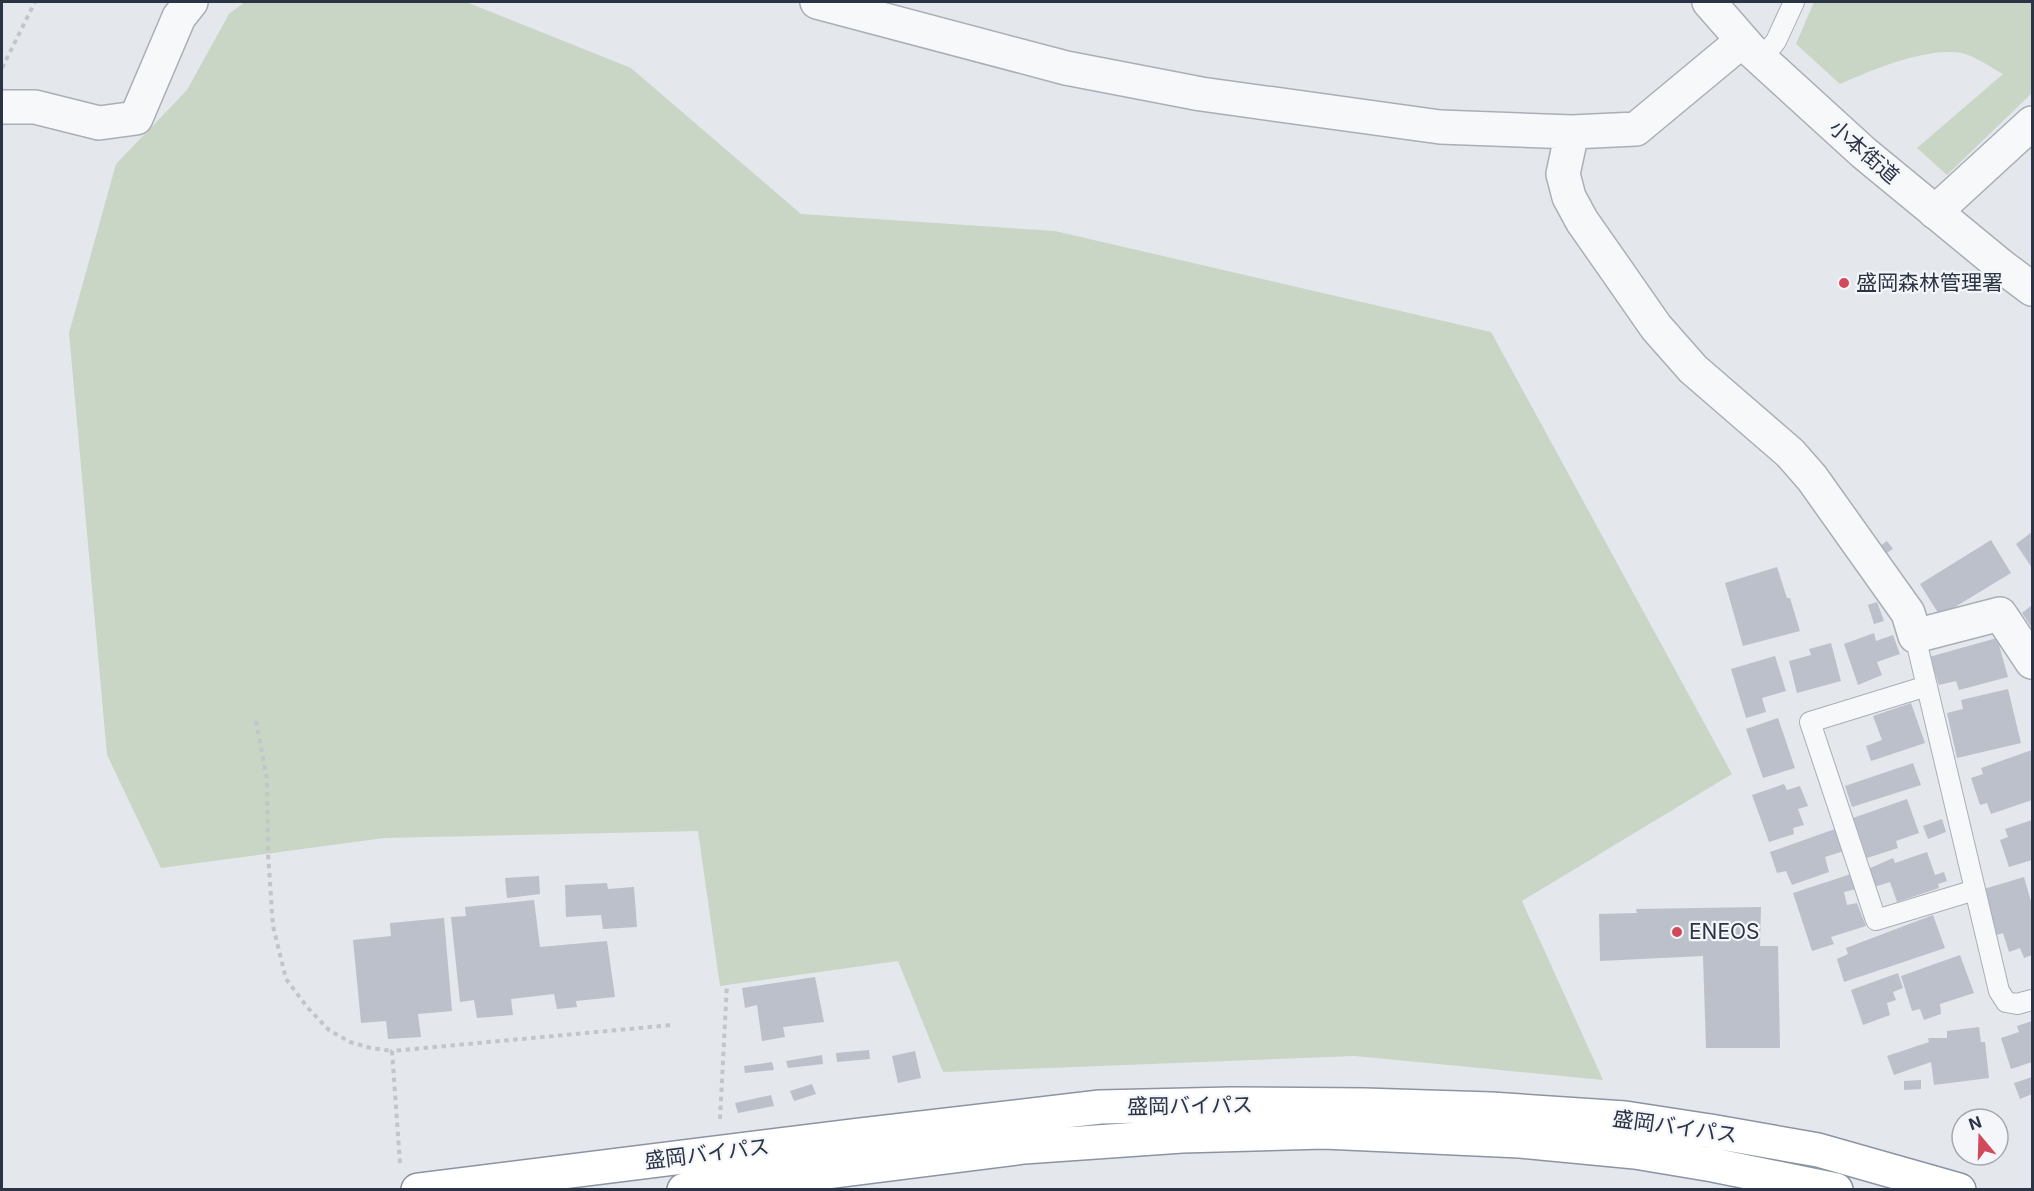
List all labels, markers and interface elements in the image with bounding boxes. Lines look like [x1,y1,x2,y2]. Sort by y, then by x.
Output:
street label: 小本街道 [1824,115,1904,189]
place label: 盛岡森林管理署 [1856,270,2003,295]
marker: 盛岡森林管理署 [1837,276,1851,290]
place label: ENEOS [1689,919,1760,944]
marker: ENEOS [1670,925,1684,939]
street label: 盛岡バイパス [1127,1092,1253,1119]
street label: 盛岡バイパス [1611,1105,1739,1148]
north arrow [1950,1107,2010,1167]
text: N [1966,1111,1984,1134]
street label: 盛岡バイパス [643,1133,771,1174]

